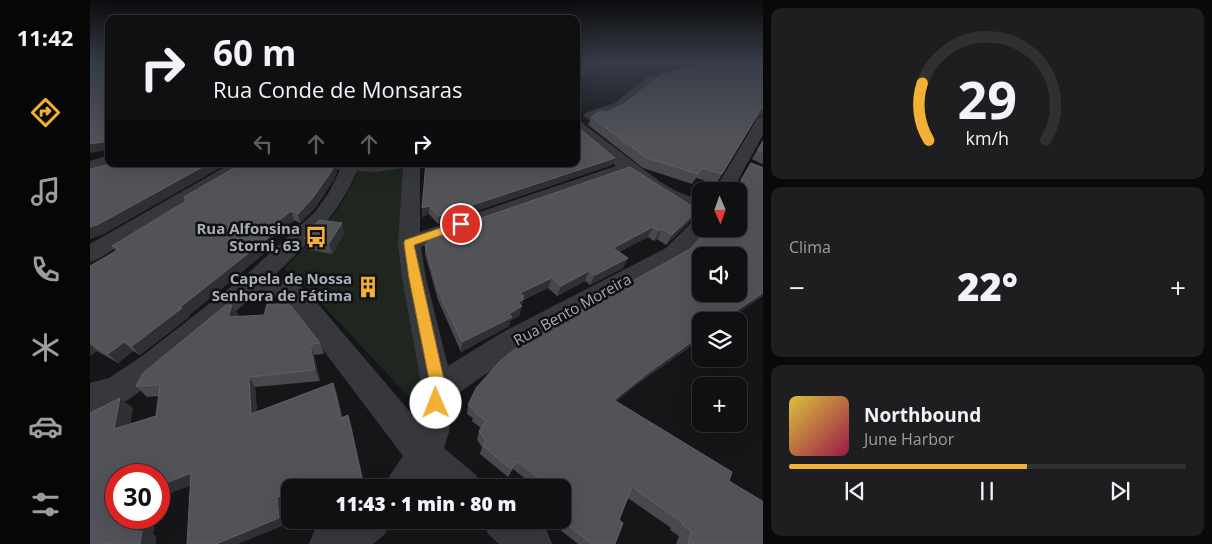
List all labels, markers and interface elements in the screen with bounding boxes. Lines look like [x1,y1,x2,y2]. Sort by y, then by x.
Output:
text: 11:42 [17,22,73,52]
text: 60 m [213,29,296,76]
icon: right [130,35,195,100]
text: 29 [958,63,1017,134]
text: Rua Conde de Monsaras [213,74,463,104]
icon: directions [28,95,63,130]
text: km/h [966,126,1009,150]
icon: left [249,130,277,158]
icon: ahead [302,130,330,158]
icon: ahead [355,130,383,158]
icon: right [408,130,436,158]
icon: music [28,174,63,209]
north arrow [692,182,748,238]
map controls [692,182,747,432]
pin [440,203,482,245]
icon: arrive [447,210,475,238]
place label: Rua Alfonsina Storni, 63 [196,218,300,255]
bus stop icon: Rua Alfonsina Storni, 63 [303,224,329,250]
text: Clima [789,236,831,258]
button: sound [692,247,747,302]
icon: phone [28,252,63,287]
text: 22° [957,260,1018,312]
place label: Capela de Nossa Senhora de Fátima [212,268,352,305]
street label: Rua Bento Moreira [510,268,634,350]
text: − [789,268,805,306]
text: + [1170,268,1186,306]
building icon: Capela de Nossa Senhora de Fátima [355,274,381,300]
button: layers [692,312,747,367]
icon: climate [28,330,63,365]
position arrow [409,376,461,428]
button: + [692,377,747,432]
text: Northbound [864,402,981,428]
icon: car [28,409,63,444]
text: June Harbor [864,428,954,450]
speed limit sign: 30 [105,464,170,529]
icon: previous [841,477,869,505]
icon: pause [973,477,1001,505]
icon: next [1106,477,1134,505]
icon: filters [28,487,63,522]
text: 11:43 · 1 min · 80 m [336,491,516,517]

